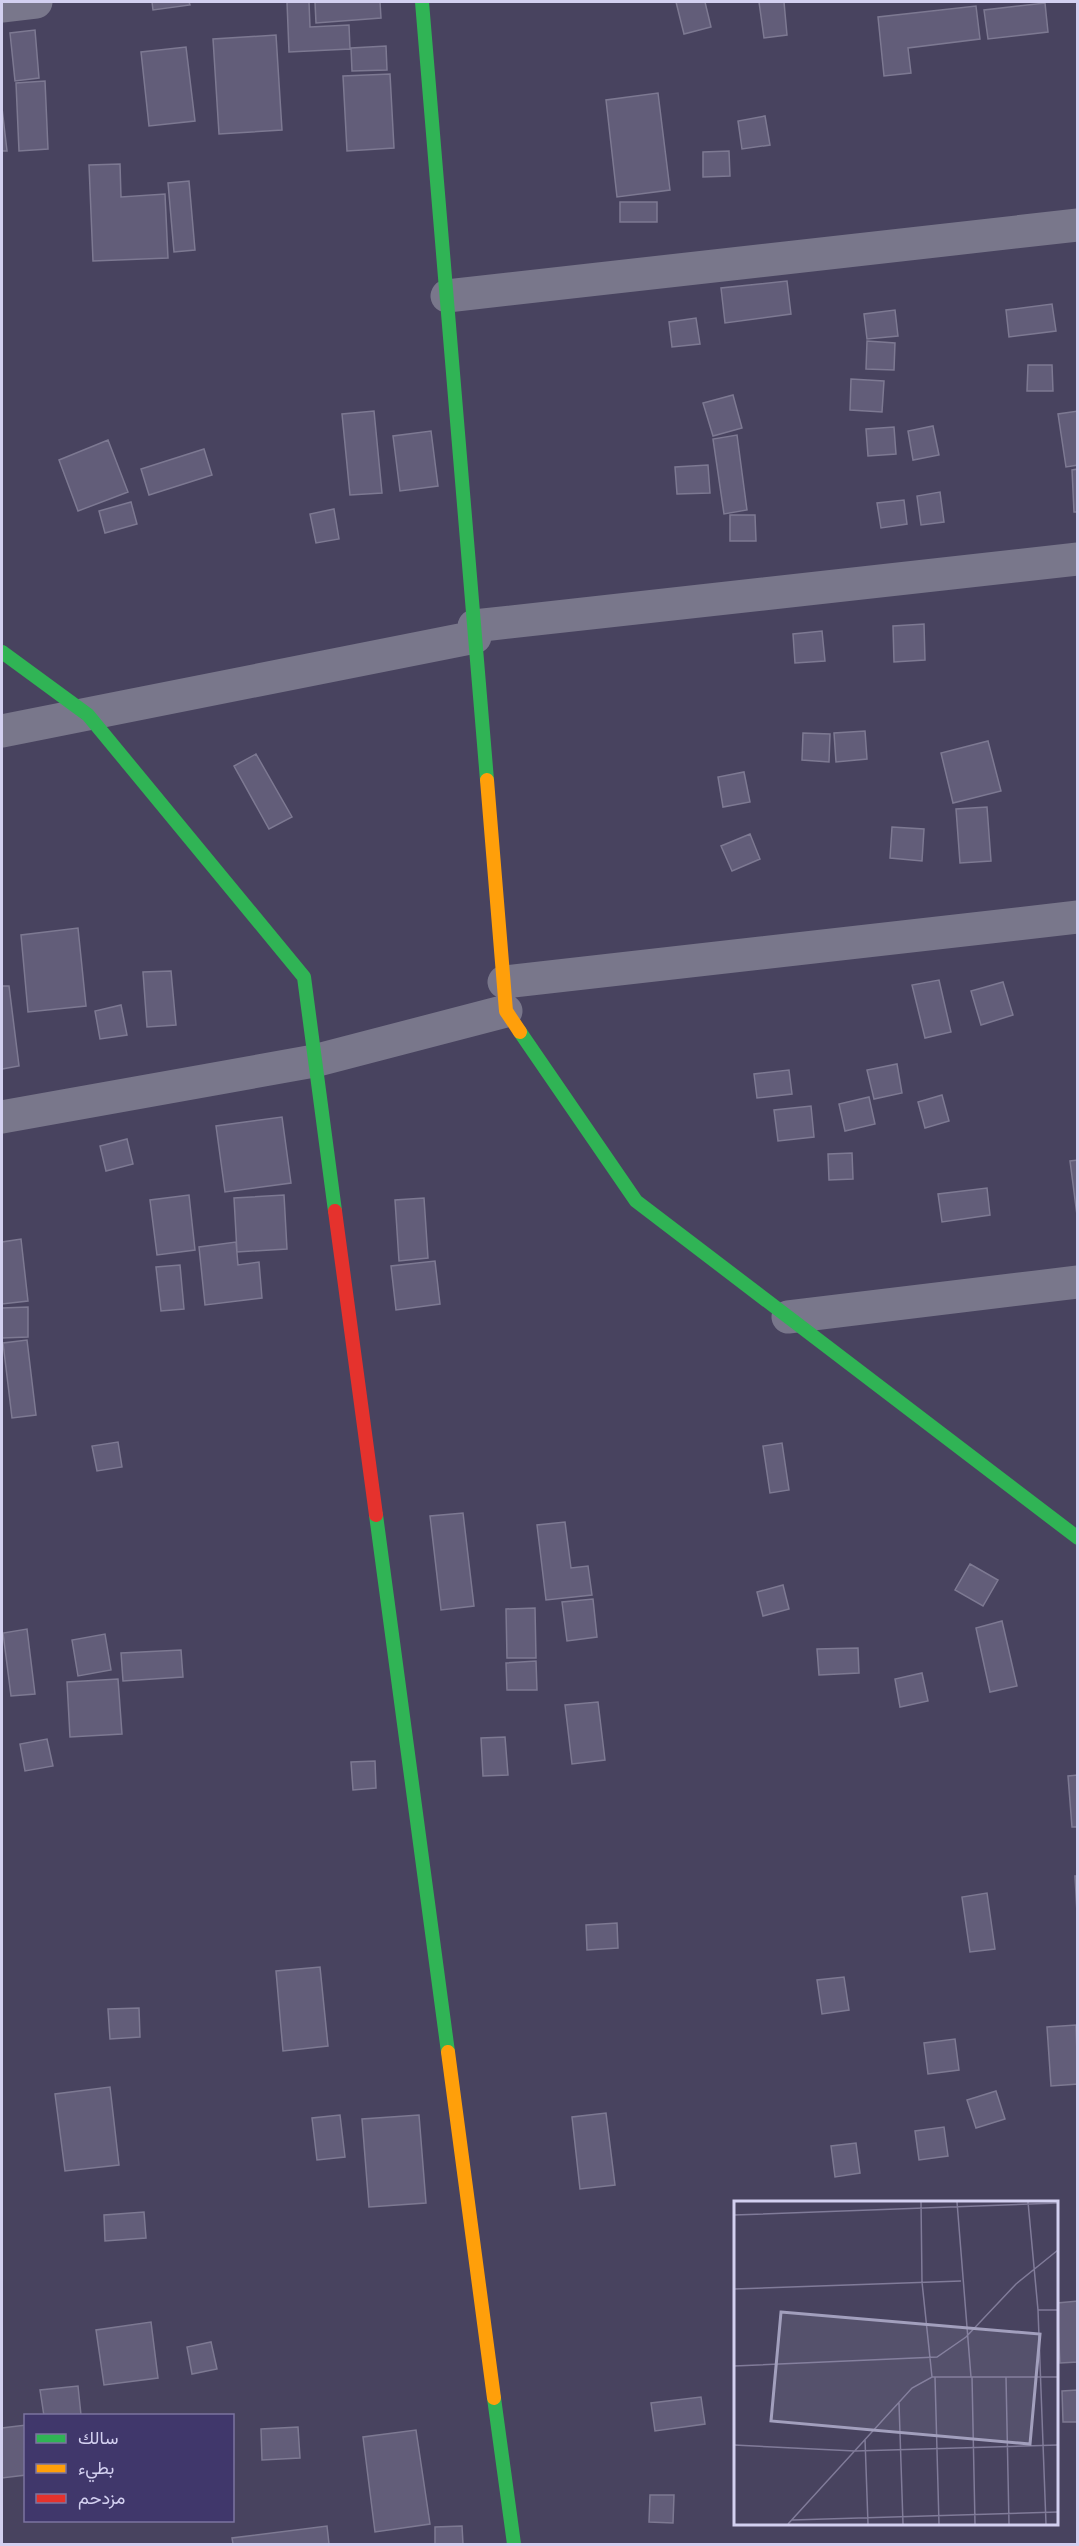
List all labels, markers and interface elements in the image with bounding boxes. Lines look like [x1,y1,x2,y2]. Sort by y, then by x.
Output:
inset map [734,2201,1058,2525]
legend [24,2414,234,2522]
text: سالك [78,2427,118,2449]
text: بطيء [78,2457,114,2483]
text: مزدحم [78,2487,125,2510]

